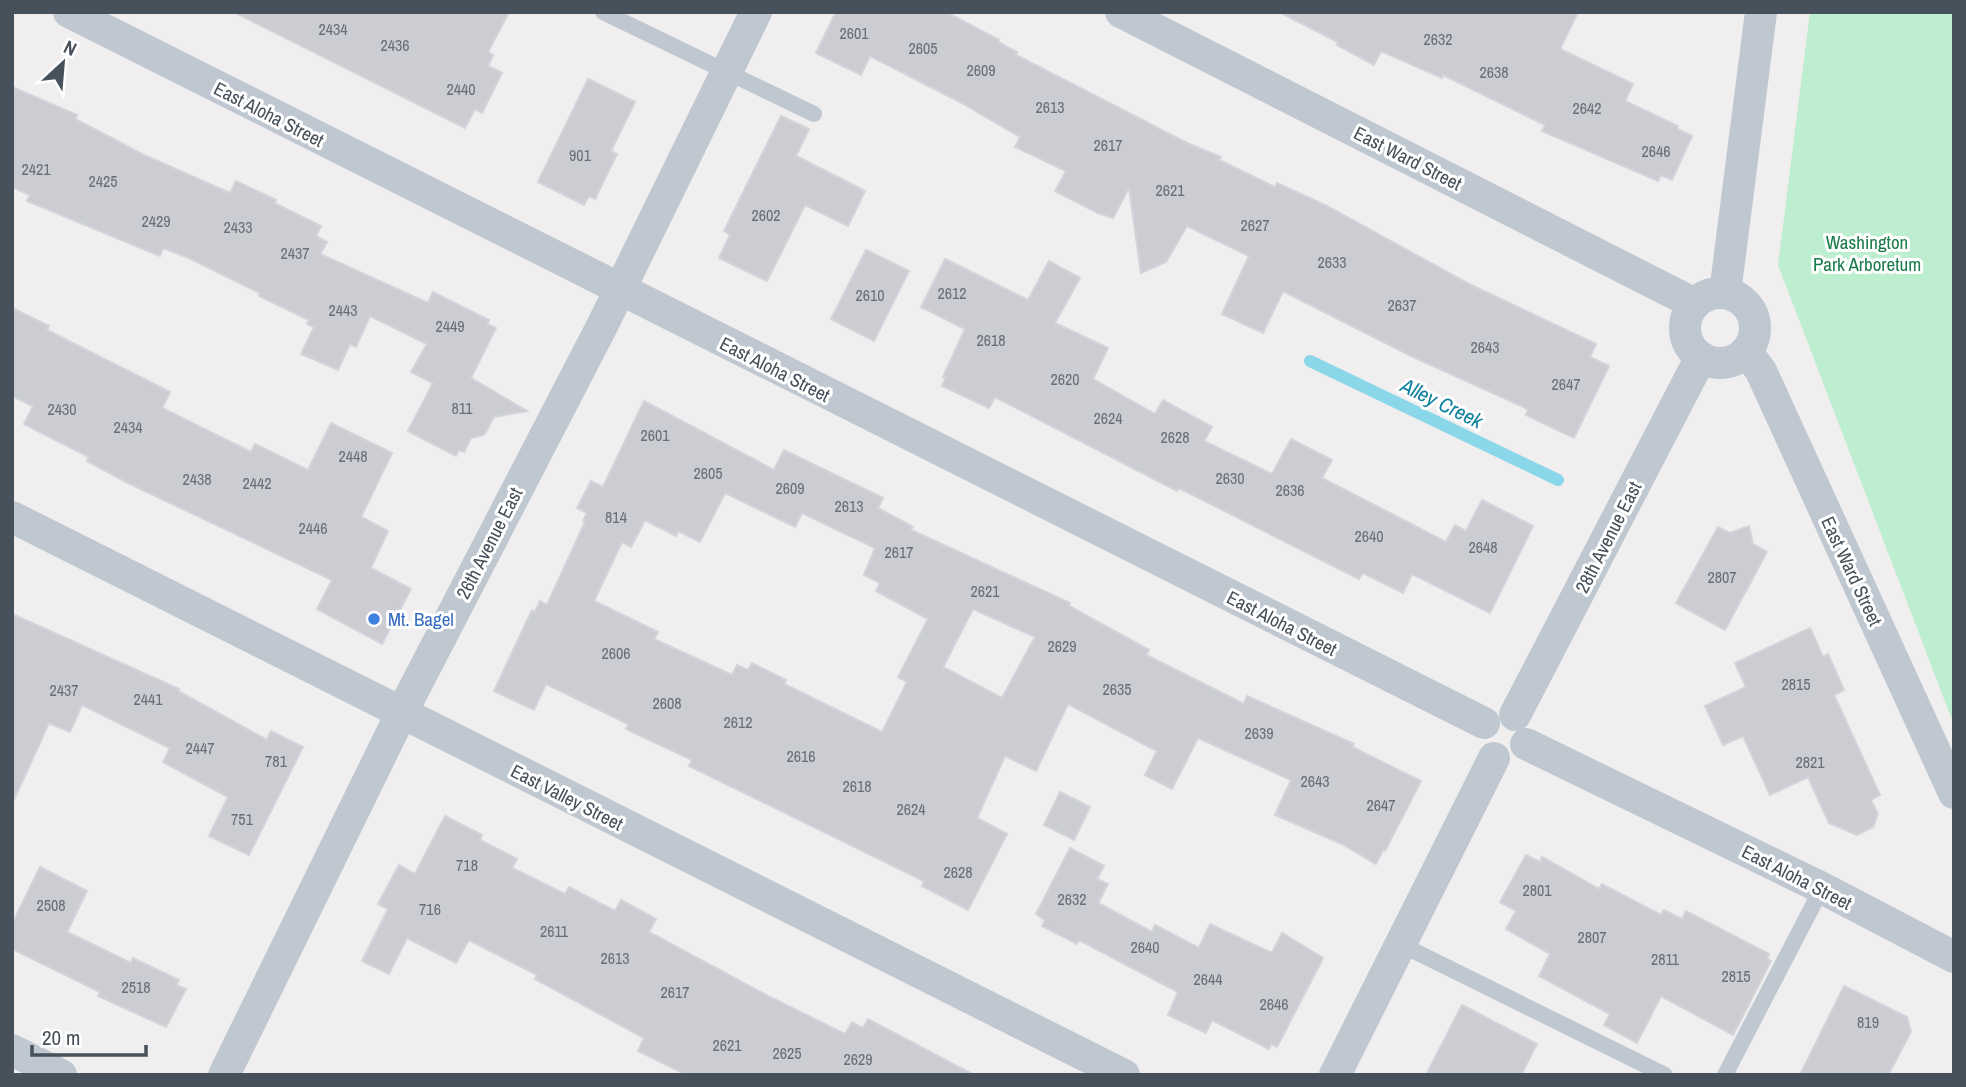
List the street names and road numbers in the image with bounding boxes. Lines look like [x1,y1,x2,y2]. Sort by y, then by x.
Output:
street label: East Aloha Street [209,75,329,153]
street label: East Ward Street [1349,120,1467,197]
street label: East Aloha Street [715,330,835,408]
street label: 28th Avenue East [1569,476,1648,597]
street label: 26th Avenue East [450,482,529,603]
street label: East Ward Street [1815,512,1889,631]
street label: East Aloha Street [1222,584,1342,662]
street label: East Valley Street [506,758,628,837]
street label: East Aloha Street [1737,838,1857,916]

